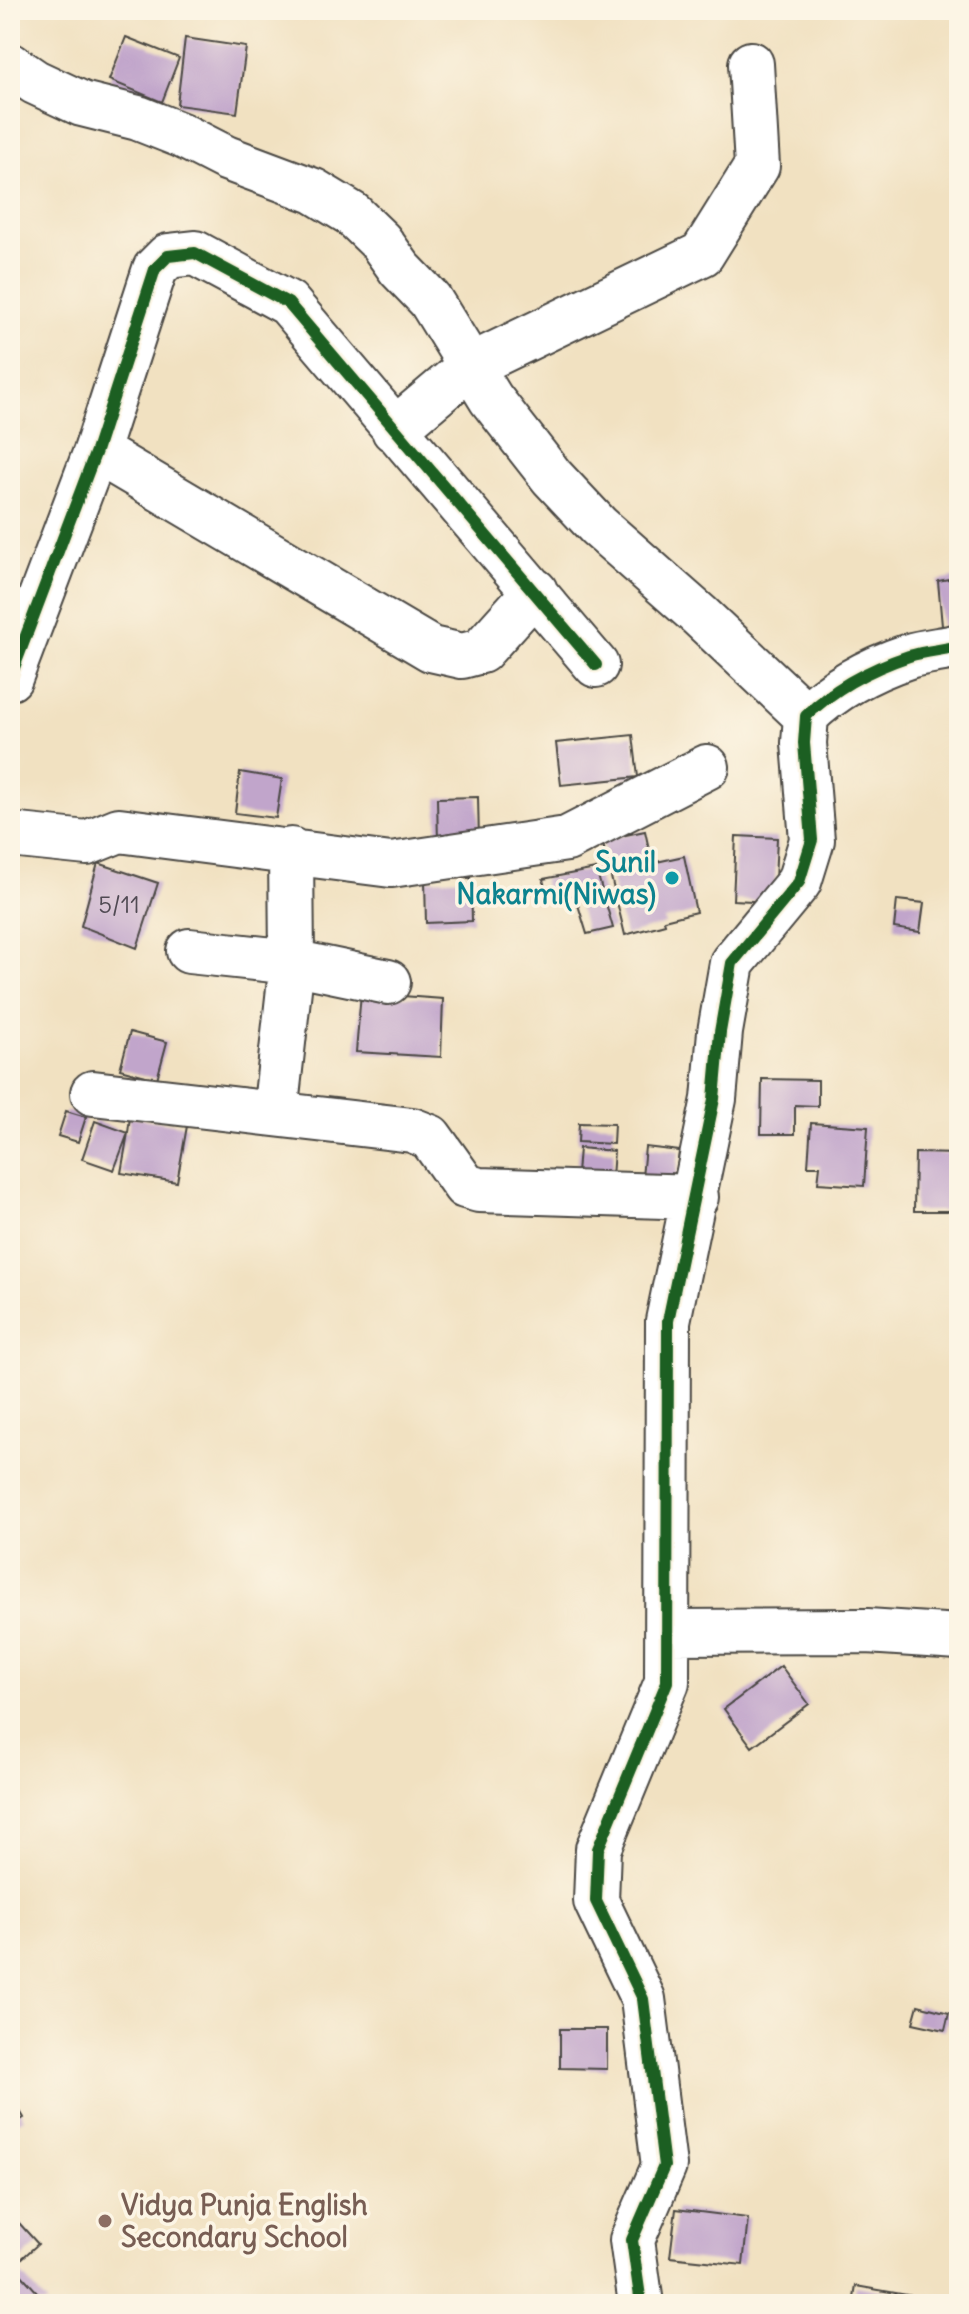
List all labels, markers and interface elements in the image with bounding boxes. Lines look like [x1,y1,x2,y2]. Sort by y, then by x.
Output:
place label: Sunil Nakarmi(Niwas) [456,844,656,912]
marker: Sunil Nakarmi(Niwas) [663,869,681,887]
house number: 5/11 [98,889,140,919]
place label: Vidya Punja English Secondary School [121,2187,368,2255]
marker: Vidya Punja English Secondary School [96,2212,114,2230]

